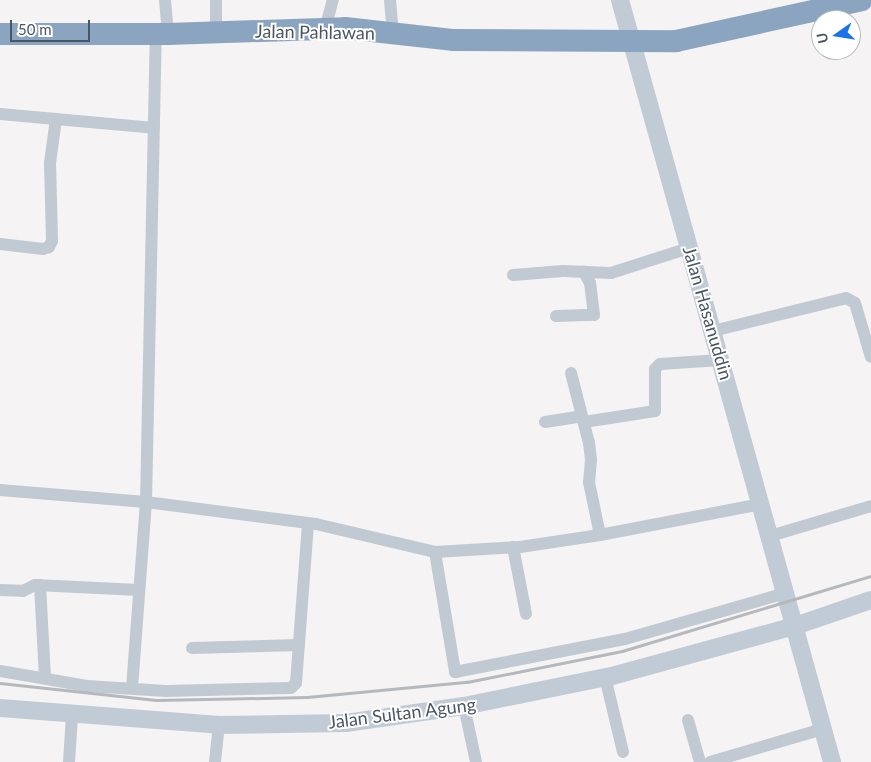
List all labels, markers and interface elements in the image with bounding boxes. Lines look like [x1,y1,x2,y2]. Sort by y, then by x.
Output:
scale bar [12,10,92,42]
north arrow [811,10,861,60]
text: 50 m [18,20,52,38]
street label: Jalan Pahlawan [255,20,375,44]
text: U [812,31,831,45]
street label: Jalan Hasanuddin [679,244,737,382]
street label: Jalan Sultan Agung [327,693,477,733]

